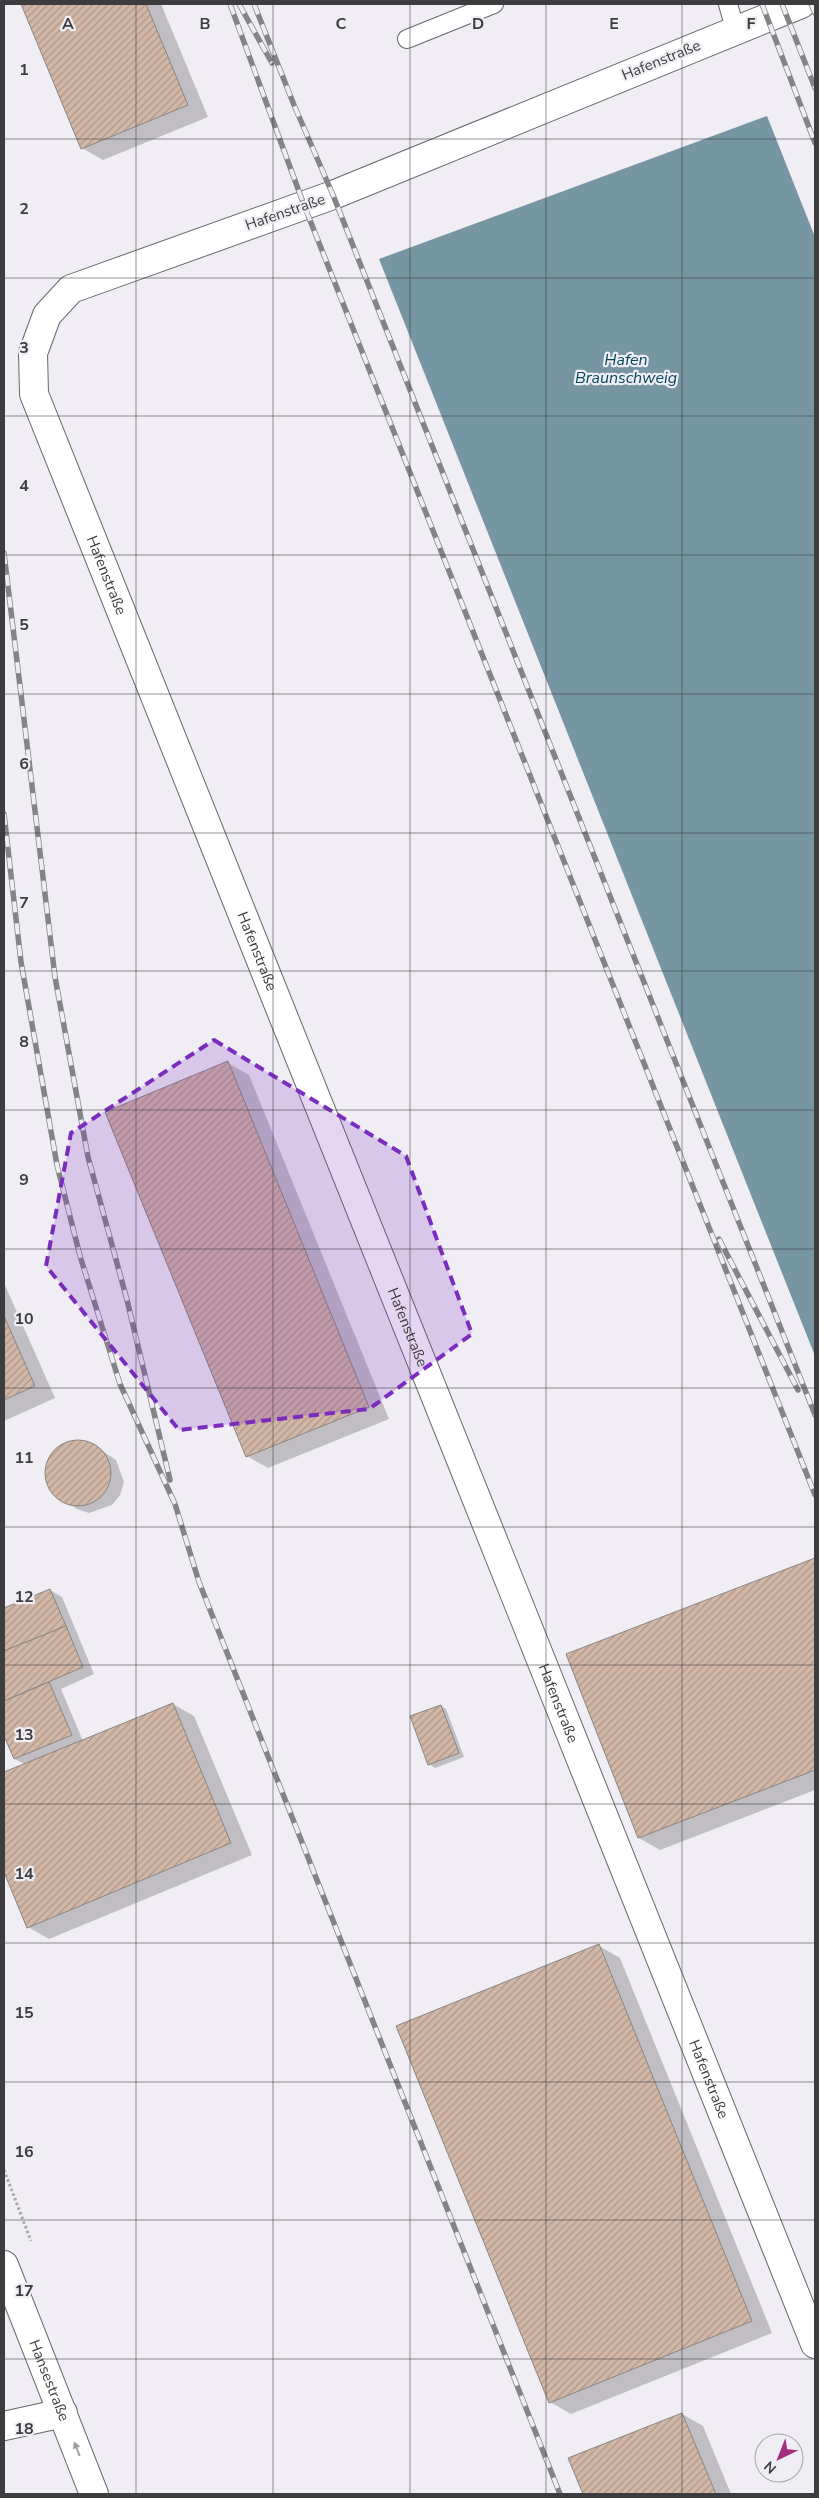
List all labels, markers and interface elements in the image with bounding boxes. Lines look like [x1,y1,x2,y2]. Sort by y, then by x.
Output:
text: A [62,13,74,35]
text: B [199,13,211,35]
text: C [336,13,347,35]
text: D [472,13,484,35]
text: E [609,13,619,35]
text: F [747,13,756,35]
street label: Hafenstraße [619,35,703,85]
text: 1 [19,59,29,81]
street label: Hafenstraße [242,189,328,235]
text: 2 [19,198,29,220]
text: 3 [19,337,29,359]
water label: Hafen Braunschweig [575,349,677,389]
text: 4 [19,475,29,497]
street label: Hafenstraße [82,533,131,618]
text: 5 [19,614,29,636]
text: 6 [19,753,29,775]
text: 7 [19,892,29,914]
street label: Hafenstraße [232,909,282,994]
text: 8 [19,1031,29,1053]
text: 9 [19,1169,29,1191]
street label: Hafenstraße [383,1285,433,1370]
text: 10 [14,1308,34,1330]
text: 11 [14,1447,34,1469]
text: 12 [14,1586,34,1608]
street label: Hafenstraße [534,1661,583,1746]
text: 13 [14,1724,34,1746]
text: 14 [14,1863,34,1885]
text: 15 [14,2002,34,2024]
street label: Hafenstraße [684,2037,734,2122]
text: 16 [14,2141,34,2163]
text: 17 [14,2280,34,2302]
street label: Hansestraße [24,2337,74,2424]
text: 18 [14,2418,34,2440]
north arrow [754,2433,804,2483]
one-way arrow [72,2442,80,2456]
text: N [760,2457,781,2478]

